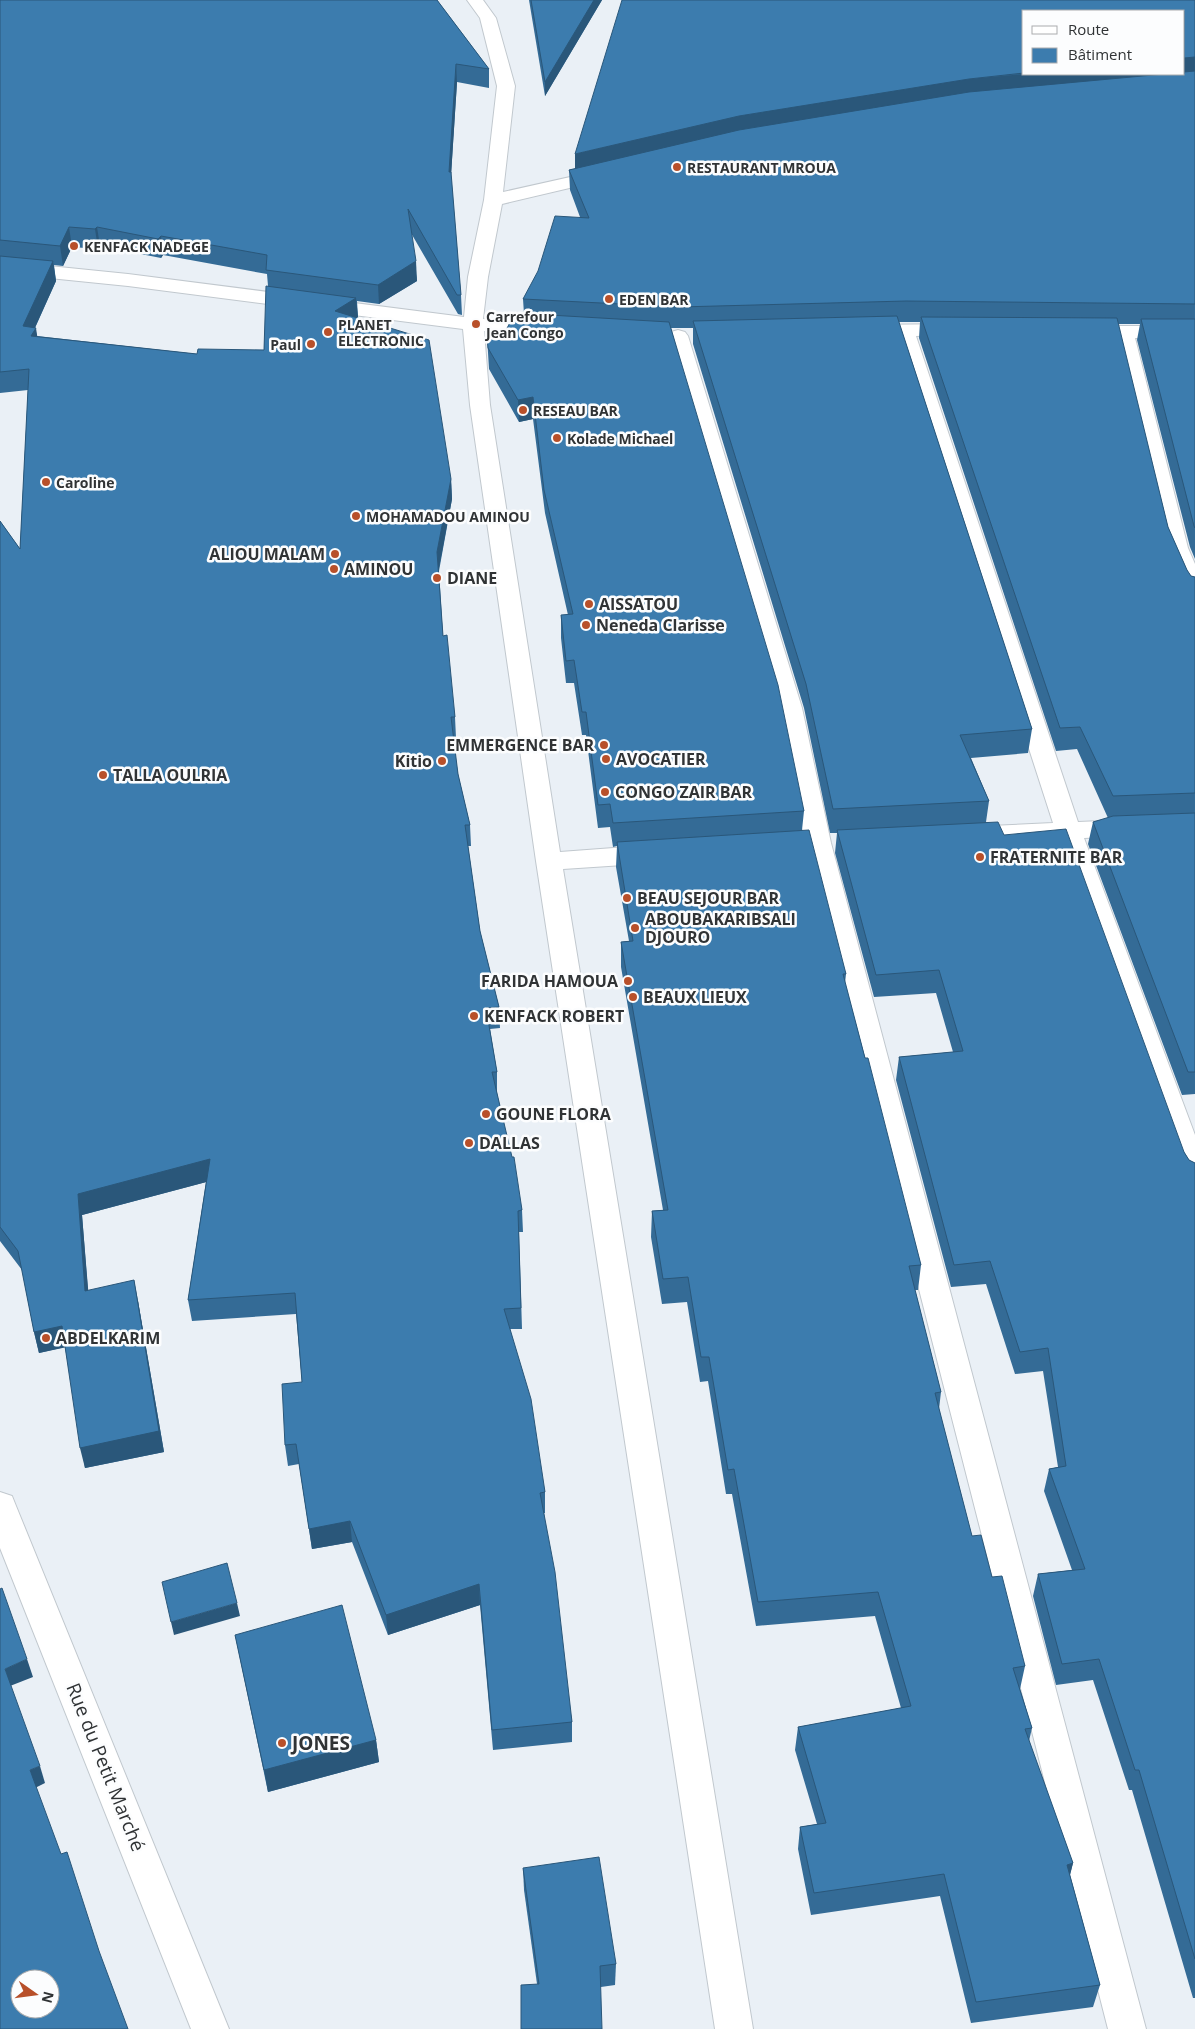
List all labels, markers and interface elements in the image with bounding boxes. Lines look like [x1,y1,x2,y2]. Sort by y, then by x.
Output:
legend [1022,10,1185,75]
text: Route [1068,19,1109,39]
text: Bâtiment [1068,44,1132,64]
place label: RESTAURANT MROUA [687,158,836,177]
marker: RESTAURANT MROUA [671,161,683,173]
place label: KENFACK NADEGE [84,237,209,256]
marker: KENFACK NADEGE [68,240,80,252]
place label: EDEN BAR [619,290,689,309]
marker: EDEN BAR [603,293,615,305]
place label: Carrefour Jean Congo [484,307,564,342]
place label: PLANET ELECTRONIC [338,315,424,350]
marker: Carrefour Jean Congo [470,318,482,330]
marker: PLANET ELECTRONIC [322,326,334,338]
place label: Paul [270,335,301,354]
marker: Paul [305,338,317,350]
place label: RESEAU BAR [533,401,619,420]
marker: RESEAU BAR [517,404,529,416]
place label: Kolade Michael [567,429,673,448]
marker: Kolade Michael [551,432,563,444]
place label: Caroline [56,473,114,492]
marker: Caroline [40,476,52,488]
place label: MOHAMADOU AMINOU [366,507,530,526]
marker: MOHAMADOU AMINOU [350,510,362,522]
place label: ALIOU MALAM [209,543,325,565]
marker: ALIOU MALAM [329,548,341,560]
place label: AMINOU [344,558,413,580]
marker: AMINOU [328,563,340,575]
place label: DIANE [447,567,497,589]
marker: DIANE [431,572,443,584]
place label: AISSATOU [599,593,678,615]
marker: AISSATOU [583,598,595,610]
place label: Neneda Clarisse [596,614,725,636]
marker: Neneda Clarisse [580,619,592,631]
place label: EMMERGENCE BAR [446,734,594,756]
marker: EMMERGENCE BAR [598,739,610,751]
place label: AVOCATIER [616,748,706,770]
place label: Kitio [395,750,432,772]
marker: AVOCATIER [600,753,612,765]
marker: Kitio [436,755,448,767]
place label: TALLA OULRIA [113,764,228,786]
marker: TALLA OULRIA [97,769,109,781]
place label: CONGO ZAIR BAR [615,781,753,803]
marker: CONGO ZAIR BAR [599,786,611,798]
place label: FRATERNITE BAR [990,846,1123,868]
marker: FRATERNITE BAR [974,851,986,863]
place label: BEAU SEJOUR BAR [637,887,779,909]
marker: BEAU SEJOUR BAR [621,892,633,904]
place label: ABOUBAKARIBSALI DJOURO [645,908,796,948]
marker: ABOUBAKARIBSALI DJOURO [629,922,641,934]
place label: FARIDA HAMOUA [481,970,619,992]
marker: FARIDA HAMOUA [622,975,634,987]
place label: BEAUX LIEUX [643,986,747,1008]
marker: BEAUX LIEUX [627,991,639,1003]
place label: KENFACK ROBERT [484,1005,624,1027]
marker: KENFACK ROBERT [468,1010,480,1022]
place label: GOUNE FLORA [496,1103,612,1125]
marker: GOUNE FLORA [480,1108,492,1120]
place label: DALLAS [479,1132,540,1154]
marker: DALLAS [463,1137,475,1149]
place label: ABDELKARIM [56,1327,160,1349]
marker: ABDELKARIM [40,1332,52,1344]
street label: Rue du Petit Marché [60,1679,152,1855]
place label: JONES [290,1730,350,1756]
marker: JONES [276,1737,288,1749]
north arrow [10,1969,60,2019]
text: N [38,1989,59,2005]

